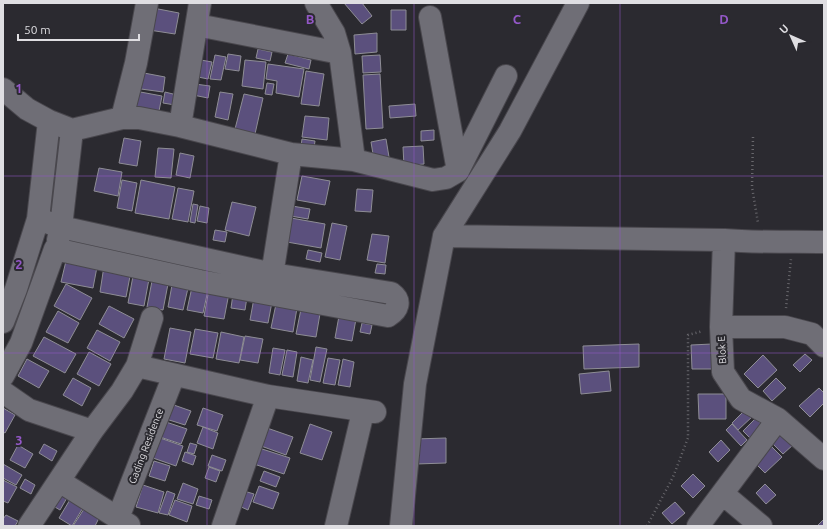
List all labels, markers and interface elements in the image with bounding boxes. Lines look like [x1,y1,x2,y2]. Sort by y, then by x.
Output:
text: B [306,12,315,26]
text: C [513,12,522,26]
text: D [719,12,729,26]
scale bar [18,16,139,42]
north arrow [771,16,811,56]
text: U [777,22,791,36]
text: 50 m [24,23,51,36]
text: 1 [15,81,23,95]
text: 2 [15,257,23,271]
street label: Blok E [716,335,728,364]
street label: Gading Residence [127,407,165,485]
text: 3 [15,433,23,447]

